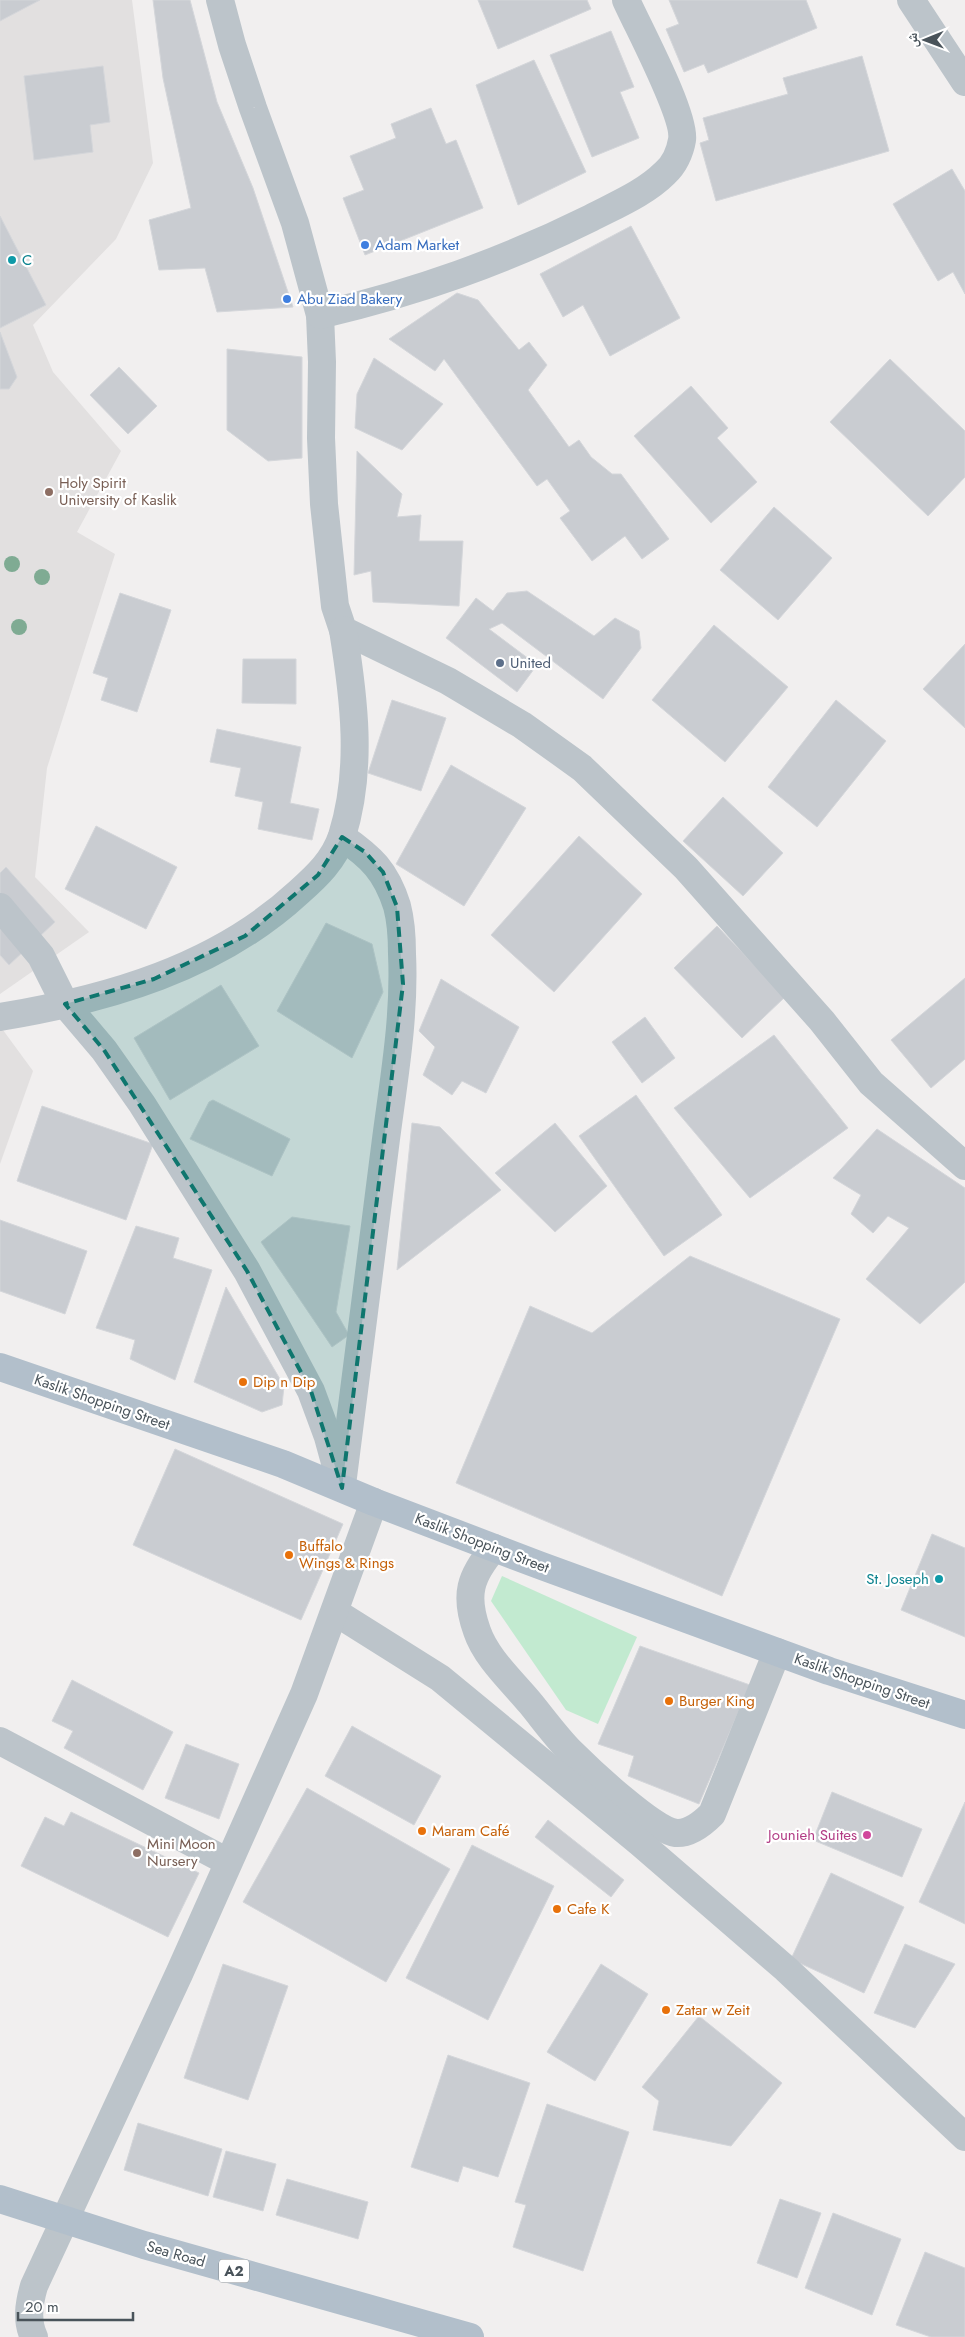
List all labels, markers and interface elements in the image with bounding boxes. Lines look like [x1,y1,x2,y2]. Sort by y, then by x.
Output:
north arrow [900,15,950,65]
text: ش [902,32,922,48]
place label: Adam Market [375,234,459,256]
marker: Adam Market [359,239,371,251]
place label: C [22,249,32,271]
marker: C [6,254,18,266]
place label: Abu Ziad Bakery [297,288,402,310]
marker: Abu Ziad Bakery [281,293,293,305]
place label: Holy Spirit University of Kaslik [59,472,177,511]
marker: Holy Spirit University of Kaslik [43,486,55,498]
place label: United [510,652,551,674]
marker: United [494,657,506,669]
street label: Kaslik Shopping Street [31,1368,173,1436]
place label: Dip n Dip [253,1371,316,1393]
marker: Dip n Dip [237,1376,249,1388]
street label: Kaslik Shopping Street [412,1507,553,1579]
place label: Buffalo Wings & Rings [299,1535,394,1574]
marker: Buffalo Wings & Rings [283,1549,295,1561]
place label: St. Joseph [866,1568,929,1590]
marker: St. Joseph [933,1573,945,1585]
street label: Kaslik Shopping Street [791,1647,933,1715]
place label: Burger King [679,1690,755,1712]
marker: Burger King [663,1695,675,1707]
place label: Maram Café [432,1820,510,1842]
place label: Jounieh Suites [766,1824,857,1846]
marker: Maram Café [416,1825,428,1837]
marker: Jounieh Suites [861,1829,873,1841]
place label: Mini Moon Nursery [147,1833,216,1872]
marker: Mini Moon Nursery [131,1847,143,1859]
place label: Cafe K [567,1898,610,1920]
marker: Cafe K [551,1903,563,1915]
place label: Zatar w Zeit [676,1999,750,2021]
marker: Zatar w Zeit [660,2004,672,2016]
street label: Sea Road [144,2235,208,2273]
road number: A2 [219,2260,249,2282]
scale bar [18,2290,132,2322]
text: 20 m [25,2296,59,2318]

